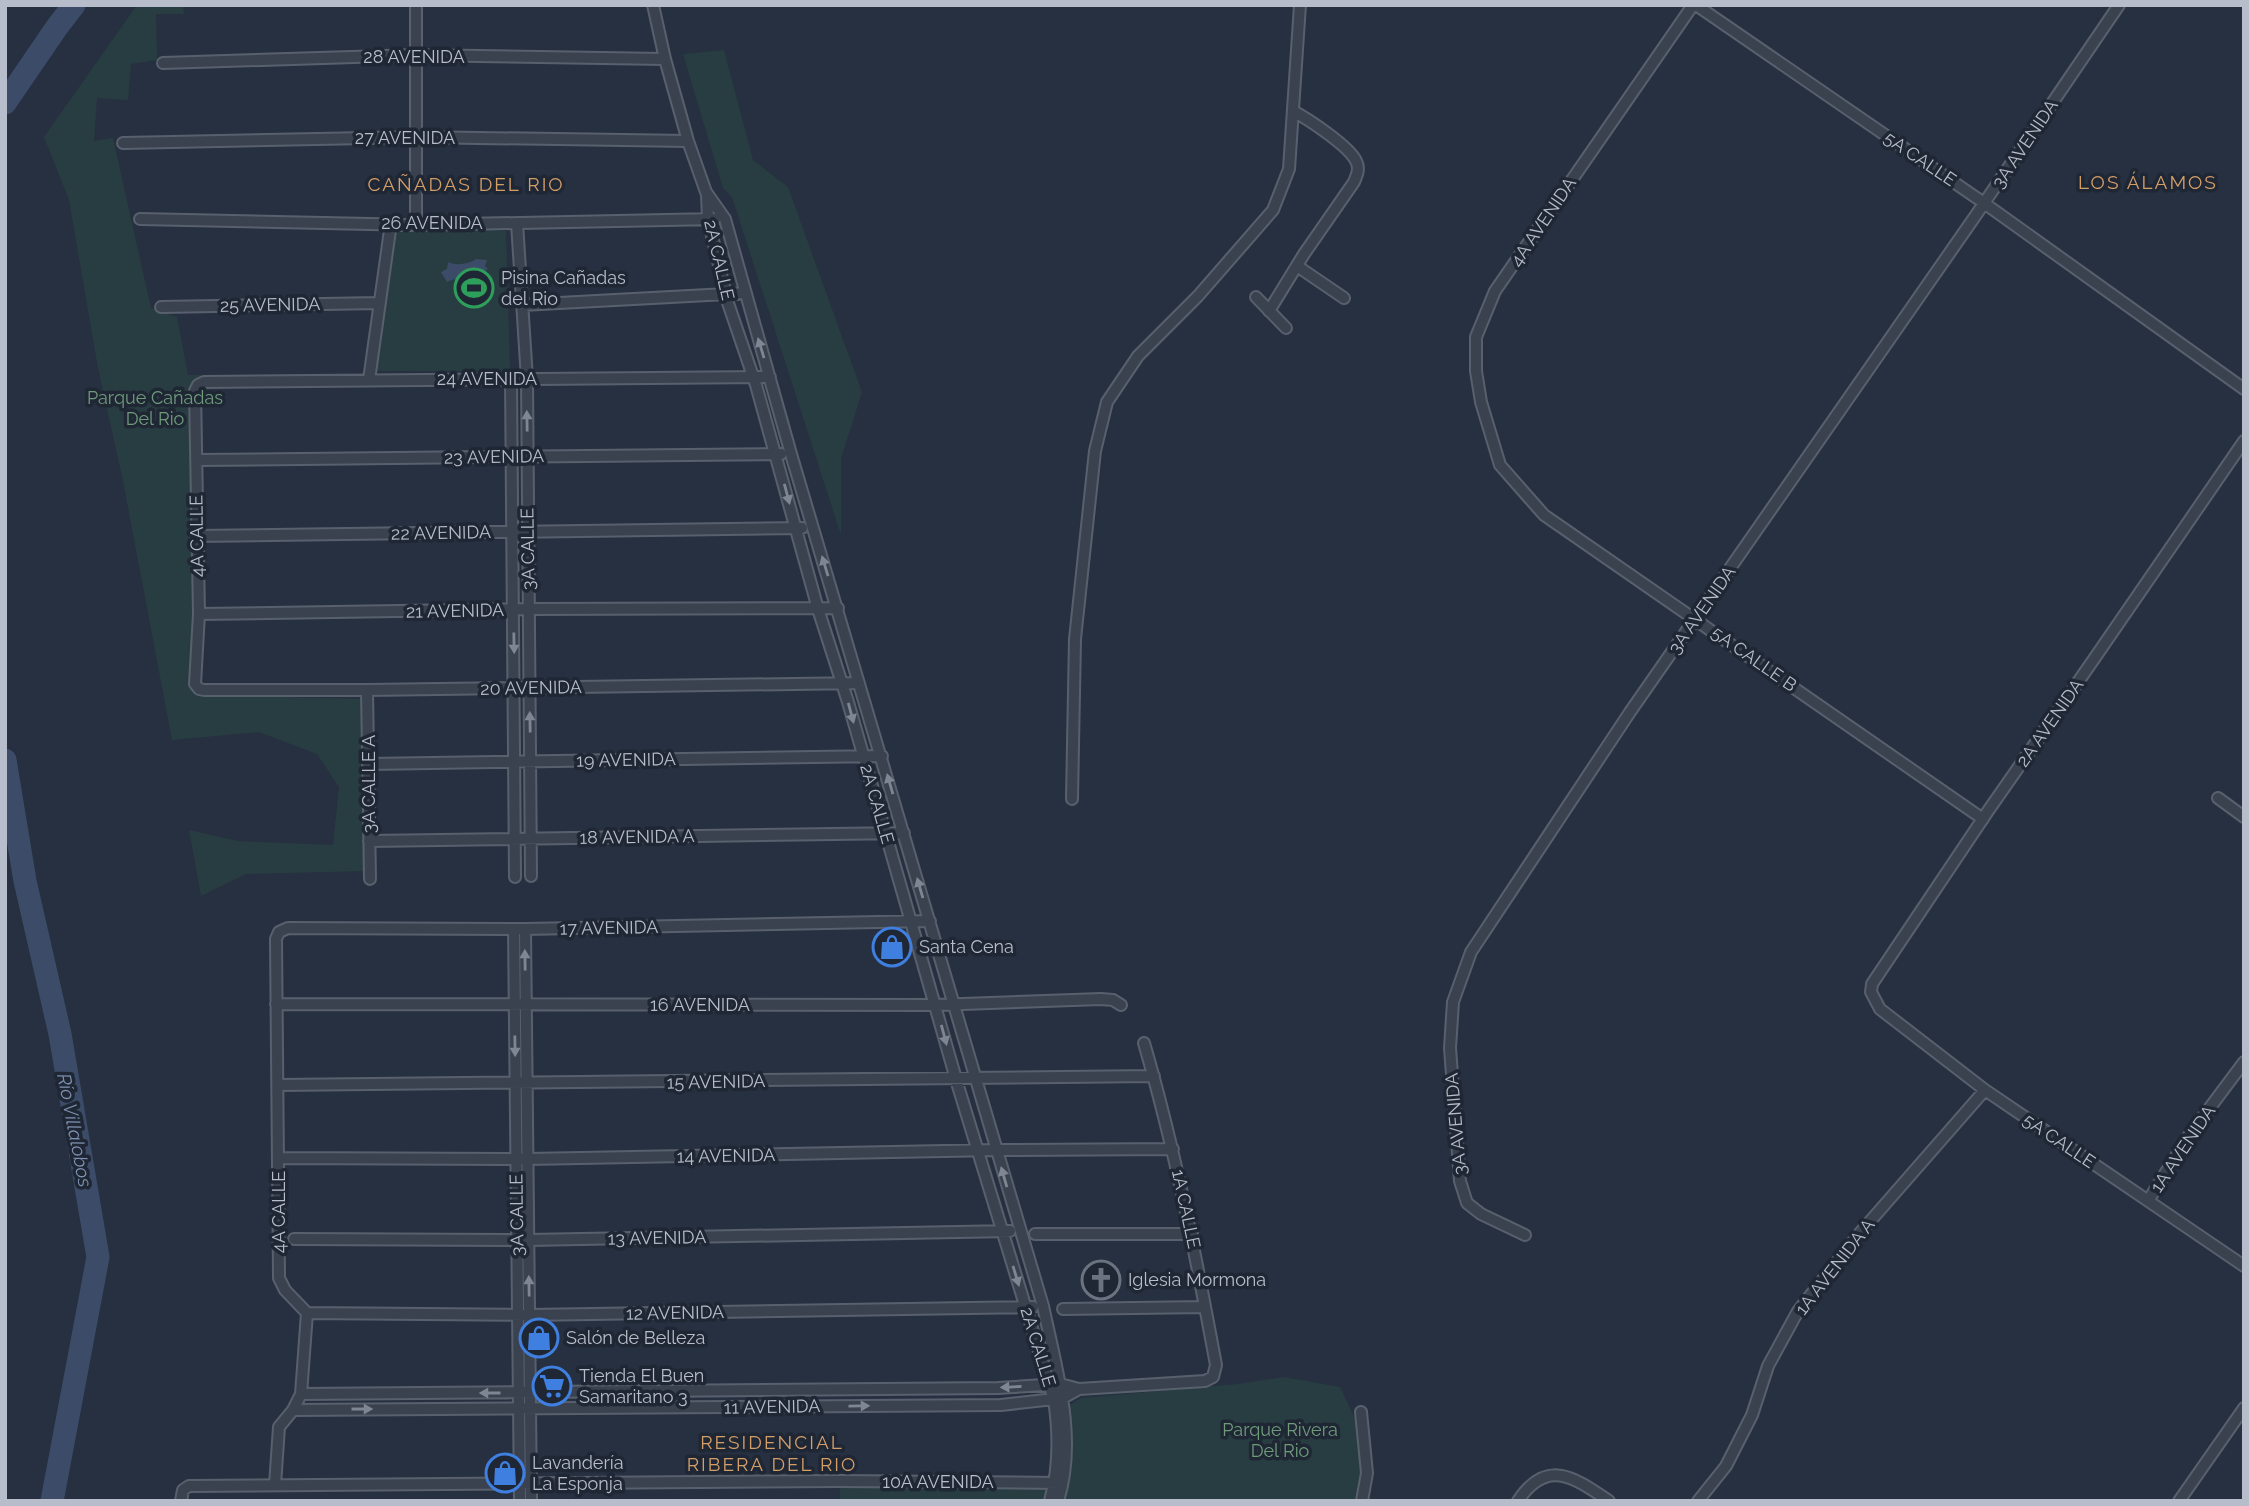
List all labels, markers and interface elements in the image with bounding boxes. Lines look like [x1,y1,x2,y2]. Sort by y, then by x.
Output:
street label: 28 AVENIDA [363,46,465,67]
street label: 3A AVENIDA [1987,95,2062,192]
street label: 27 AVENIDA [355,127,455,148]
street label: 5A CALLE [1880,127,1960,190]
district label: LOS ÁLAMOS [2078,171,2218,193]
district label: CAÑADAS DEL RIO [367,173,565,195]
street label: 4A AVENIDA [1505,173,1580,270]
street label: 26 AVENIDA [381,212,483,233]
street label: 2A CALLE [700,218,739,302]
sports icon: Pisina Cañadas del Rio [453,267,495,309]
place label: Pisina Cañadas del Rio [501,267,626,309]
street label: 25 AVENIDA [220,293,320,316]
one-way arrow [756,337,766,358]
street label: 24 AVENIDA [437,368,537,389]
park label: Parque Cañadas Del Rio [87,387,223,429]
one-way arrow [521,410,533,432]
street label: 23 AVENIDA [444,445,544,468]
one-way arrow [782,483,793,505]
street label: 4A CALLE [185,495,208,577]
street label: 3A CALLE [516,508,539,590]
street label: 22 AVENIDA [391,521,491,544]
one-way arrow [819,556,829,577]
street label: 3A AVENIDA [1664,562,1740,658]
street label: 21 AVENIDA [406,599,504,622]
street label: 5A CALLE B [1708,622,1801,696]
one-way arrow [508,632,520,654]
street label: 2A AVENIDA [2012,675,2088,771]
street label: 20 AVENIDA [480,676,582,699]
one-way arrow [846,702,857,724]
one-way arrow [524,711,535,733]
street label: 3A CALLE A [358,735,379,833]
street label: 19 AVENIDA [576,748,676,771]
street label: 2A CALLE [856,762,899,846]
one-way arrow [884,773,894,794]
street label: 18 AVENIDA A [579,825,695,848]
one-way arrow [915,877,925,898]
street label: 17 AVENIDA [560,916,658,939]
shop icon: Santa Cena [871,926,913,968]
place label: Santa Cena [919,936,1014,957]
one-way arrow [520,949,531,971]
street label: 16 AVENIDA [650,994,750,1015]
one-way arrow [939,1025,949,1046]
one-way arrow [509,1035,521,1057]
street label: 15 AVENIDA [666,1070,766,1093]
water label: Río Villalobos [53,1071,97,1189]
street label: 3A AVENIDA [1441,1072,1470,1176]
street label: 1A AVENIDA [2146,1101,2219,1196]
street label: 5A CALLE [2019,1109,2099,1172]
street label: 14 AVENIDA [676,1144,776,1167]
one-way arrow [999,1166,1009,1187]
street label: 1A CALLE [1168,1167,1205,1250]
street label: 4A CALLE [268,1171,289,1253]
street label: 3A CALLE [505,1174,528,1256]
street label: 1A AVENIDA A [1791,1214,1879,1319]
street label: 13 AVENIDA [608,1226,706,1249]
church icon: Iglesia Mormona [1080,1259,1122,1301]
one-way arrow [1012,1266,1022,1287]
place label: Iglesia Mormona [1128,1269,1266,1290]
one-way arrow [523,1274,535,1296]
street label: 12 AVENIDA [626,1301,724,1324]
street label: 2A CALLE [1016,1305,1060,1389]
shop icon: Salón de Belleza [518,1317,560,1359]
place label: Salón de Belleza [566,1327,705,1348]
supermarket icon: Tienda El Buen Samaritano 3 [531,1365,573,1407]
place label: Tienda El Buen Samaritano 3 [579,1365,704,1407]
one-way arrow [1000,1382,1022,1393]
one-way arrow [479,1387,501,1399]
street label: 11 AVENIDA [723,1395,821,1418]
one-way arrow [848,1400,870,1412]
one-way arrow [351,1403,373,1415]
park label: Parque Rivera Del Rio [1222,1419,1338,1461]
district label: RESIDENCIAL RIBERA DEL RIO [687,1431,857,1475]
shop icon: Lavandería La Esponja [484,1452,526,1494]
place label: Lavandería La Esponja [532,1452,624,1494]
street label: 10A AVENIDA [882,1471,994,1492]

